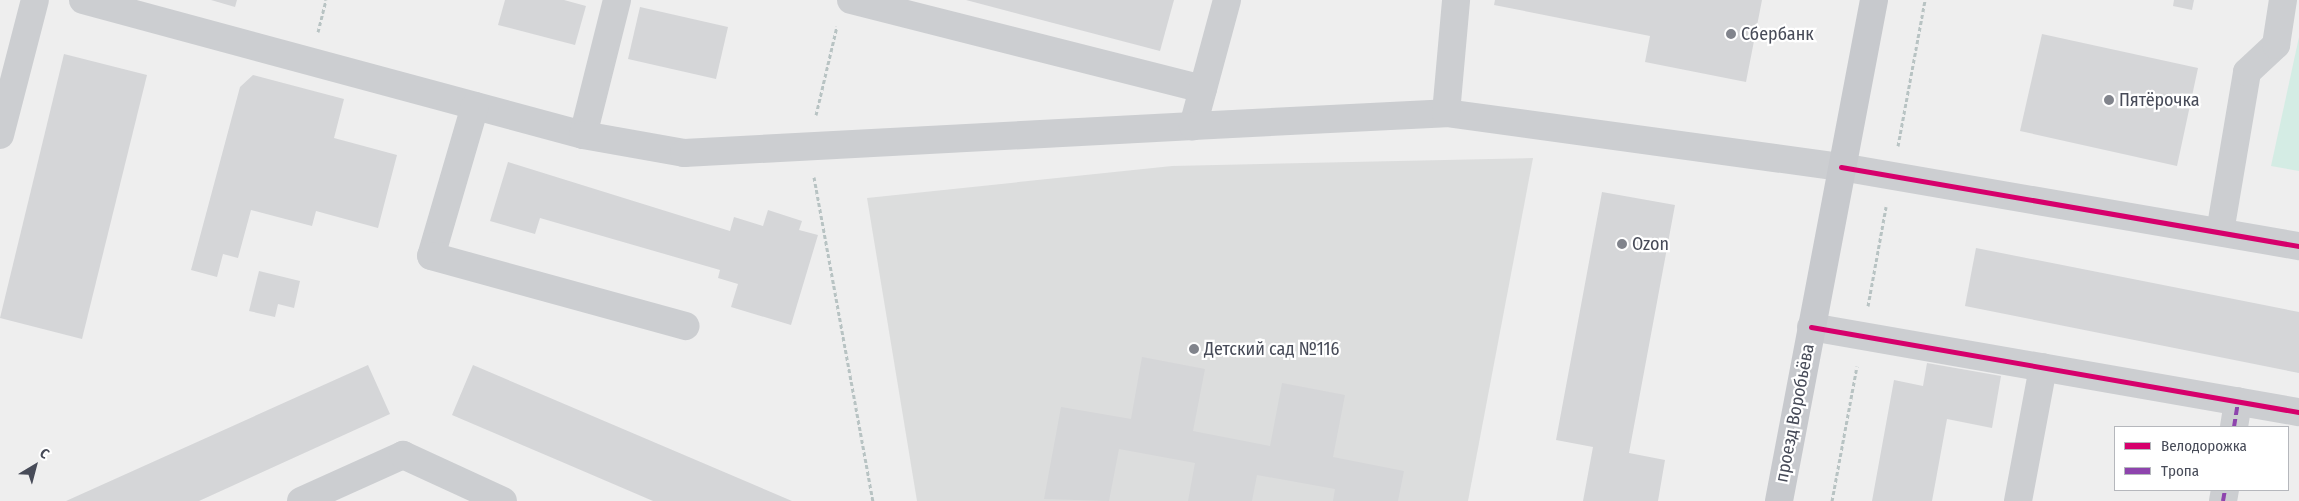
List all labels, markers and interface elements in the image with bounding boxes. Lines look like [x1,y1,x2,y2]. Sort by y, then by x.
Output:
place label: Сбербанк [1741,23,1814,45]
marker: Сбербанк [1725,28,1737,40]
place label: Пятёрочка [2119,89,2199,111]
marker: Пятёрочка [2103,94,2115,106]
place label: Ozon [1632,233,1669,255]
marker: Ozon [1616,238,1628,250]
place label: Детский сад №116 [1204,338,1340,360]
street label: проезд Воробьёва [1771,342,1819,484]
marker: Детский сад №116 [1188,343,1200,355]
legend [2114,426,2289,491]
text: Велодорожка [2161,437,2247,455]
north arrow [10,441,60,491]
text: С [36,445,52,463]
text: Тропа [2161,462,2199,480]

